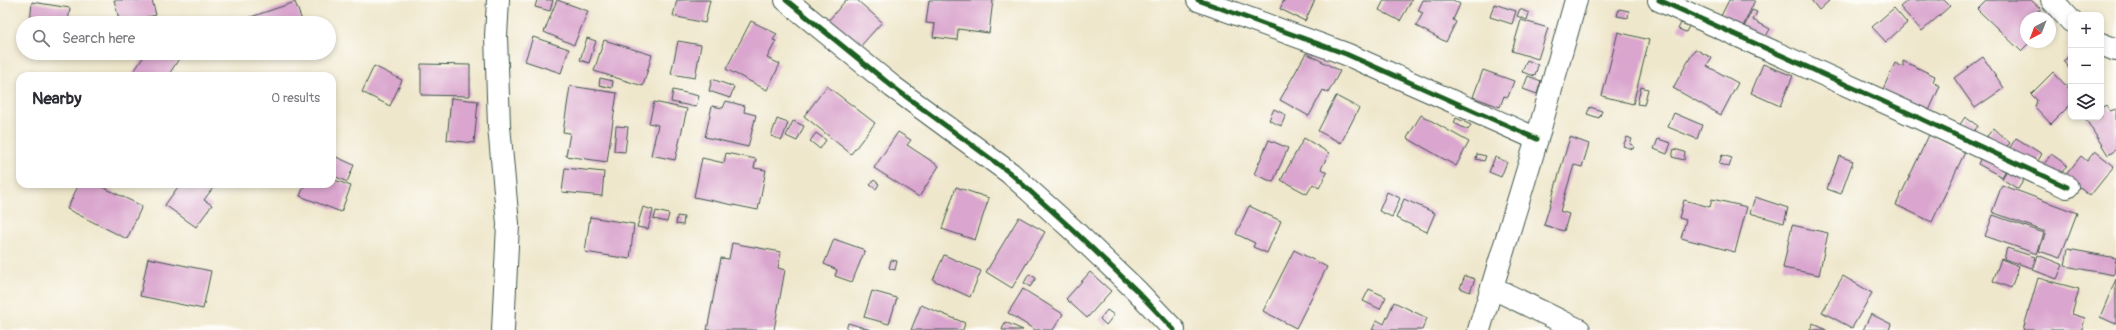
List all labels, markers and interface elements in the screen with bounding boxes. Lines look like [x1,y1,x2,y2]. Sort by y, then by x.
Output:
north arrow [2020,12,2056,48]
map controls [2068,12,2104,120]
button: + [2068,12,2104,48]
search box [16,16,336,60]
icon: search [30,27,52,49]
text: Search here [62,29,135,48]
button: − [2068,48,2104,84]
button: layers [2068,84,2104,120]
text: Nearby [32,88,81,109]
text: 0 results [271,90,320,106]

